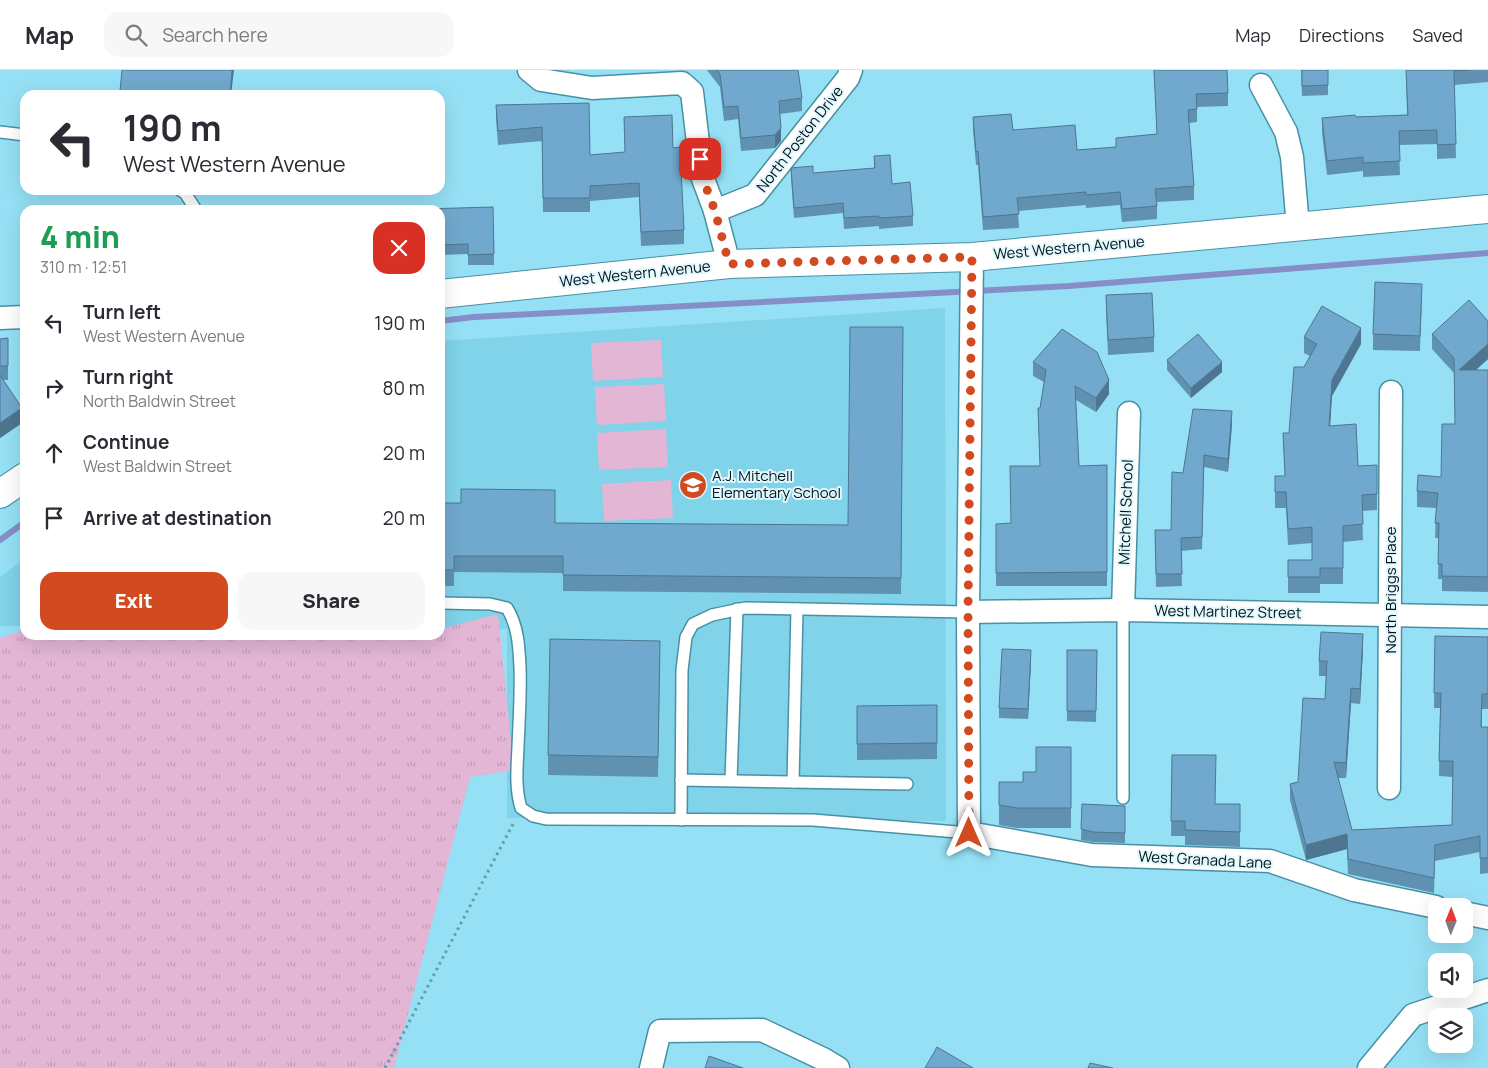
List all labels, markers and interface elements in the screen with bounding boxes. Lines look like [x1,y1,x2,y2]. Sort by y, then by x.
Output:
search box [104,12,454,57]
text: Map [25,18,74,51]
icon: search [122,21,150,49]
text: Search here [162,22,268,48]
text: Map [1235,23,1271,47]
text: Directions [1299,23,1384,47]
text: Saved [1412,23,1463,47]
street label: North Poston Drive [751,81,848,196]
text: 190 m [123,104,222,152]
icon: left [40,110,105,175]
pin [679,138,721,180]
icon: arrive [686,145,714,173]
text: West Western Avenue [123,149,346,179]
text: 4 min [40,216,120,257]
button: close [373,222,425,274]
street label: West Western Avenue [992,230,1146,265]
street label: West Western Avenue [558,255,712,292]
text: 310 m · 12:51 [40,256,127,278]
text: Turn left [83,299,161,325]
icon: left [40,309,68,337]
text: 190 m [374,310,425,336]
text: West Western Avenue [83,325,245,347]
text: Turn right [83,364,173,390]
icon: right [40,374,68,402]
text: 80 m [382,375,425,401]
text: North Baldwin Street [83,390,236,412]
text: Continue [83,429,169,455]
icon: ahead [40,439,68,467]
text: 20 m [383,440,425,466]
text: West Baldwin Street [83,455,232,477]
street label: Mitchell School [1113,459,1138,565]
place label: A.J. Mitchell Elementary School [712,465,841,503]
school or university icon: A.J. Mitchell Elementary School [678,470,708,500]
icon: arrive [40,504,68,532]
text: Arrive at destination [83,505,272,531]
text: 20 m [383,505,425,531]
street label: North Briggs Place [1380,526,1401,653]
button: Exit [40,572,228,630]
button: Share [238,572,425,630]
street label: West Martinez Street [1154,600,1302,623]
position arrow [942,806,994,858]
street label: West Granada Lane [1138,846,1273,874]
north arrow [1428,898,1472,942]
map controls [1428,898,1473,1053]
button: sound [1428,953,1473,998]
button: layers [1428,1008,1473,1053]

